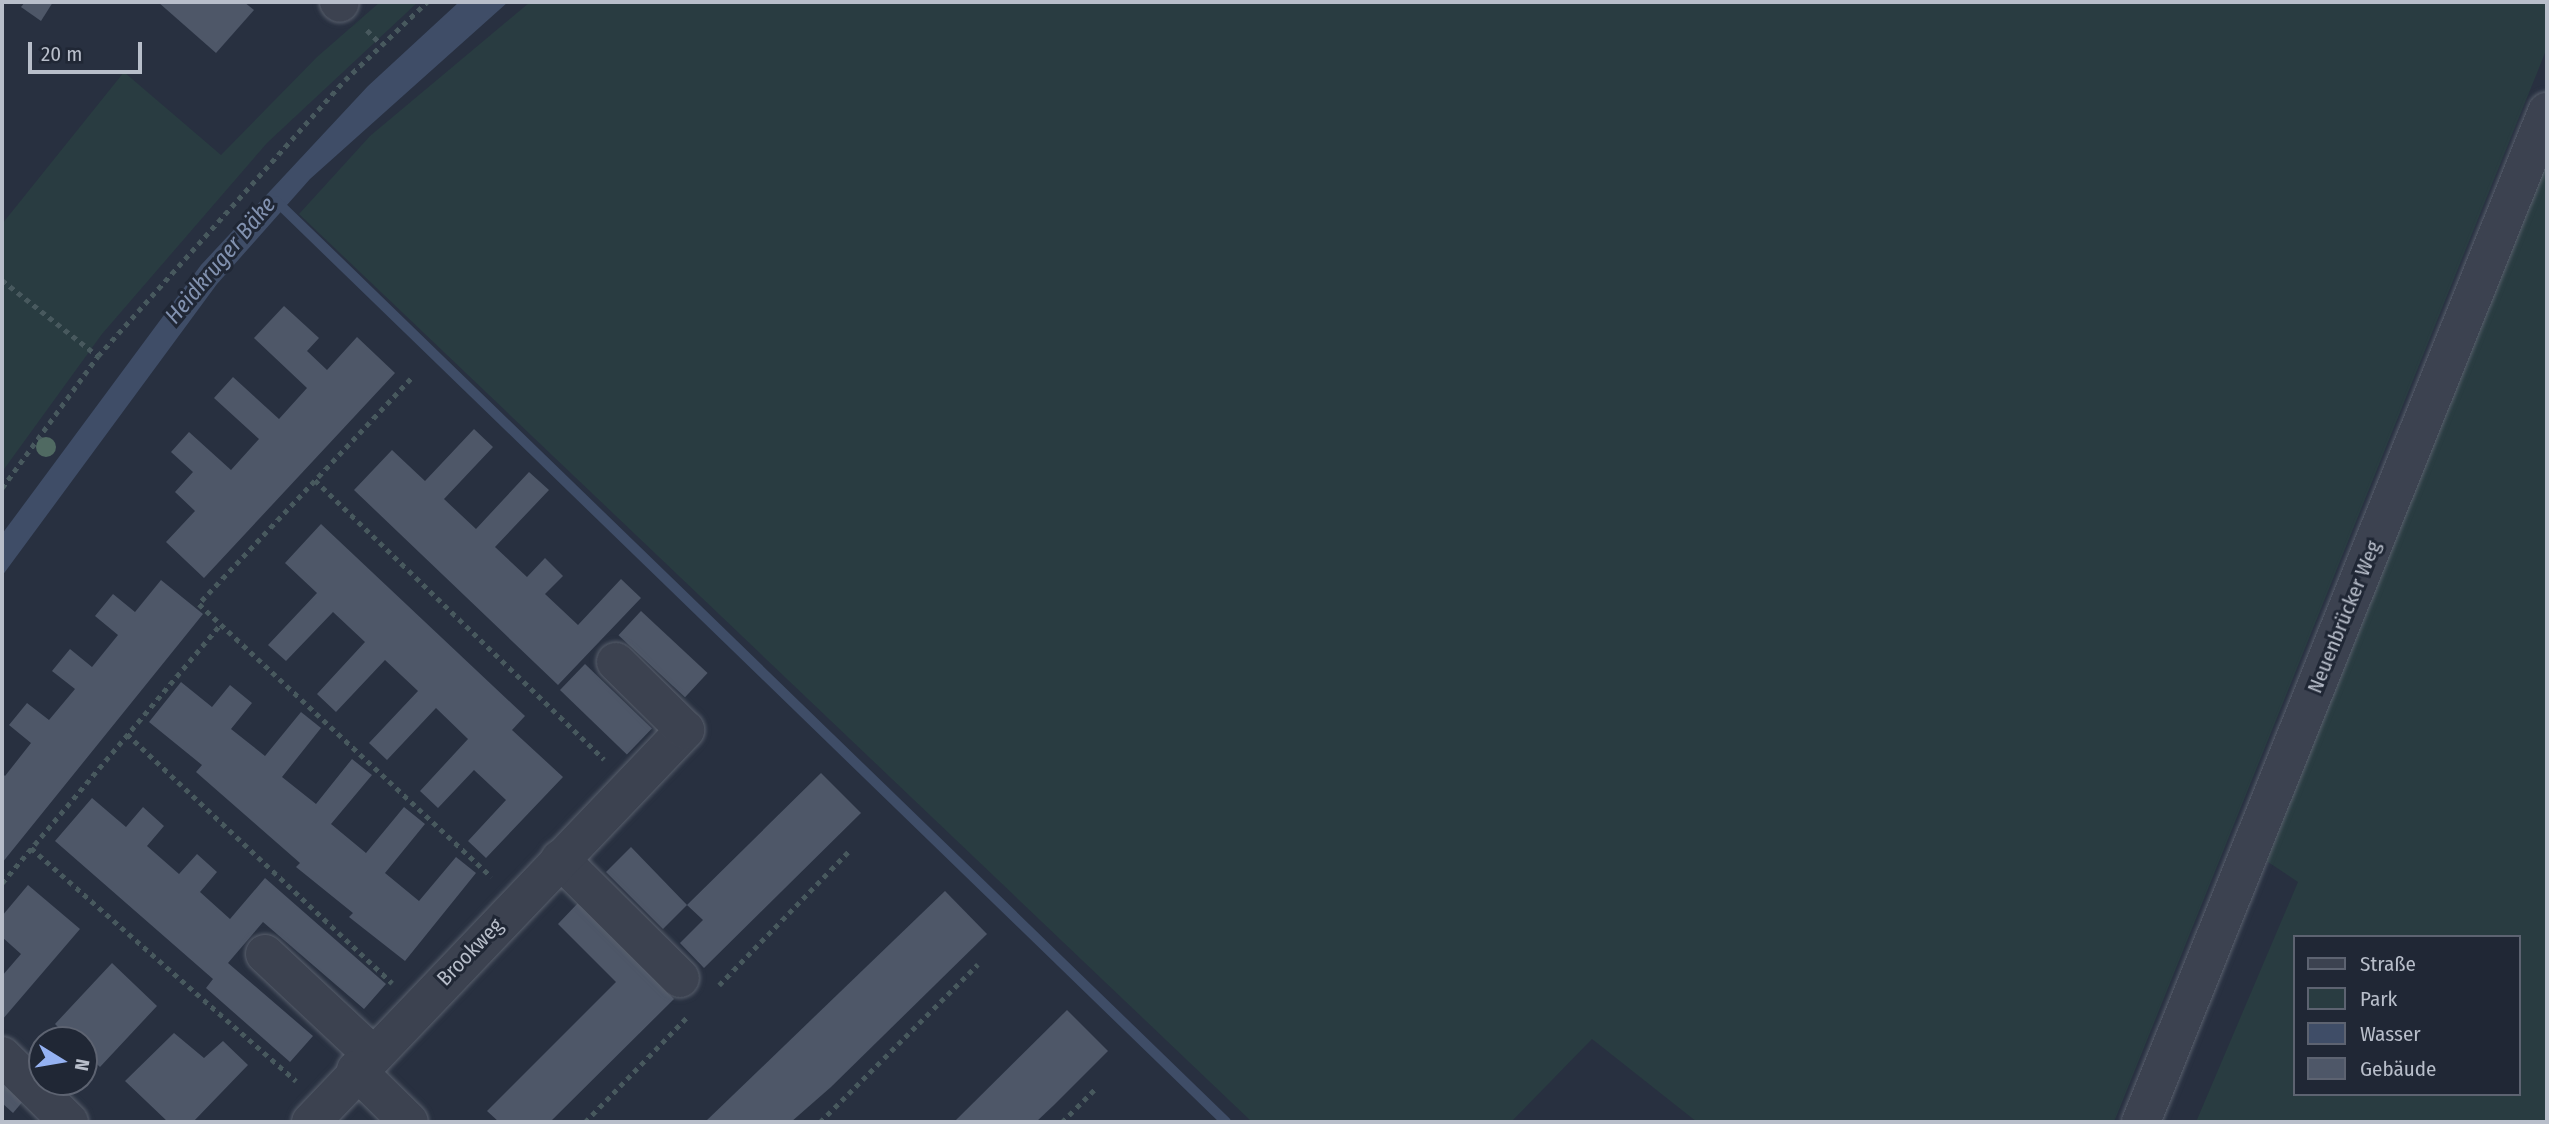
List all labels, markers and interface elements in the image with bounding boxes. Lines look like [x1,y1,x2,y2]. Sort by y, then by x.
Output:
scale bar [32,28,145,72]
text: 20 m [41,41,82,67]
water label: Heidkruger Bäke [159,191,281,329]
street label: Neuenbrücker Weg [2302,537,2386,697]
street label: Brookweg [432,913,508,991]
legend [2294,935,2521,1096]
text: Straße [2360,951,2416,977]
text: Park [2360,986,2397,1012]
text: Wasser [2360,1021,2421,1047]
north arrow [28,1026,98,1096]
text: Gebäude [2360,1056,2436,1082]
text: N [70,1057,95,1072]

